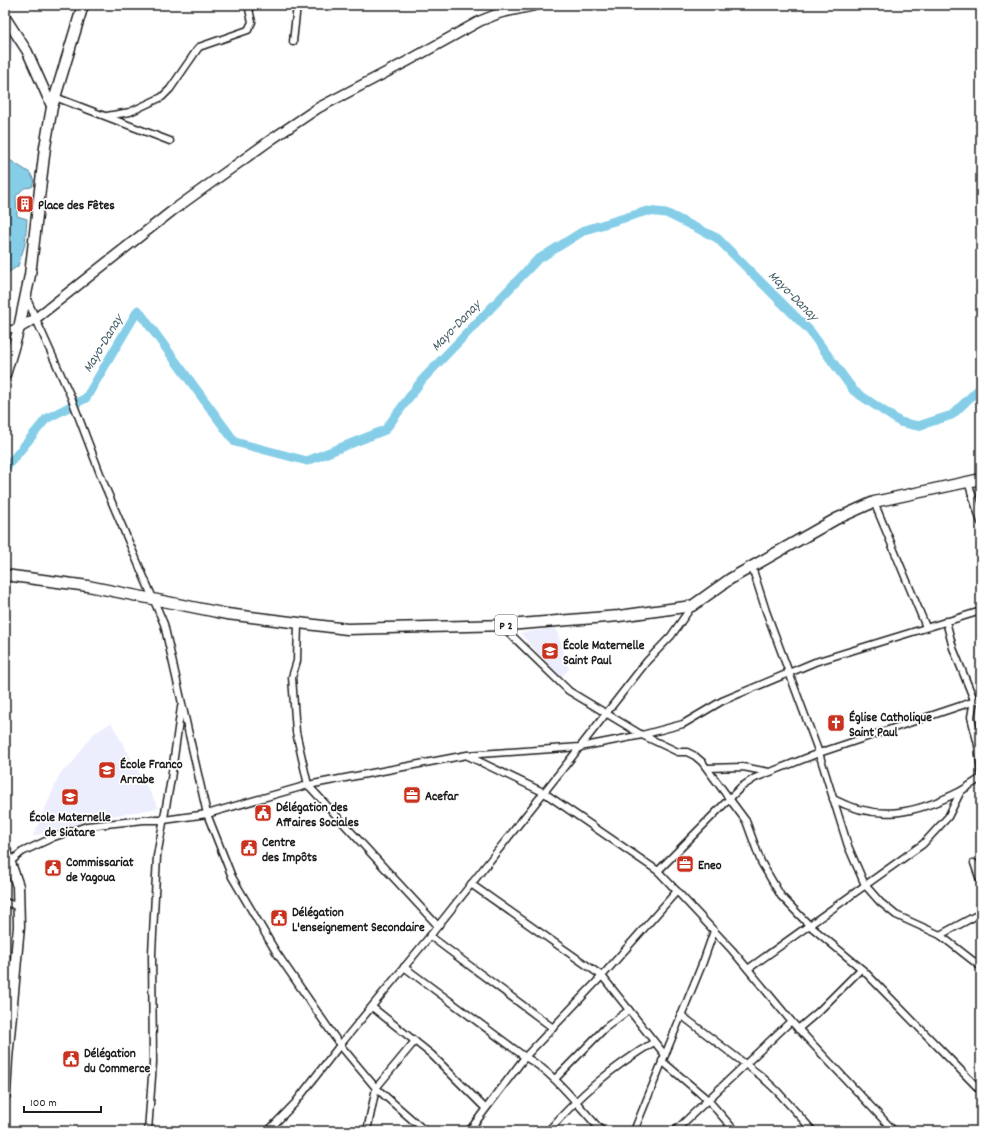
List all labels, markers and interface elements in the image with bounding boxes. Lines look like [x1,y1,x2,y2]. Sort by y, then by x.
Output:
building icon: Place des Fêtes [15,194,35,214]
place label: Place des Fêtes [38,197,115,216]
water label: Mayo-Danay [763,267,824,328]
water label: Mayo-Danay [427,295,487,356]
water label: Mayo-Danay [79,309,130,377]
road number: P 2 [495,615,517,635]
place label: École Maternelle Saint Paul [563,637,645,671]
school or university icon: École Maternelle Saint Paul [540,641,560,661]
place label: Église Catholique Saint Paul [849,709,932,743]
church icon: Église Catholique Saint Paul [826,713,846,733]
place label: École Franco Arrabe [120,756,183,790]
school or university icon: École Franco Arrabe [97,760,117,780]
office icon: Acefar [402,785,422,805]
school or university icon: École Maternelle de Siatare [60,787,80,807]
place label: Acefar [425,788,460,807]
place label: Délégation des Affaires Sociales [276,799,359,833]
public building icon: Délégation des Affaires Sociales [253,803,273,823]
place label: École Maternelle de Siatare [29,809,111,843]
place label: Centre des Impôts [262,834,318,868]
public building icon: Centre des Impôts [239,838,259,858]
place label: Commissariat de Yagoua [66,854,134,888]
office icon: Eneo [675,854,695,874]
place label: Eneo [698,857,722,876]
public building icon: Commissariat de Yagoua [43,858,63,878]
place label: Délégation L'enseignement Secondaire [292,904,425,938]
public building icon: Délégation L'enseignement Secondaire [269,908,289,928]
place label: Délégation du Commerce [84,1045,151,1079]
public building icon: Délégation du Commerce [61,1049,81,1069]
scale bar [24,1088,101,1114]
text: 100 m [30,1095,57,1112]

